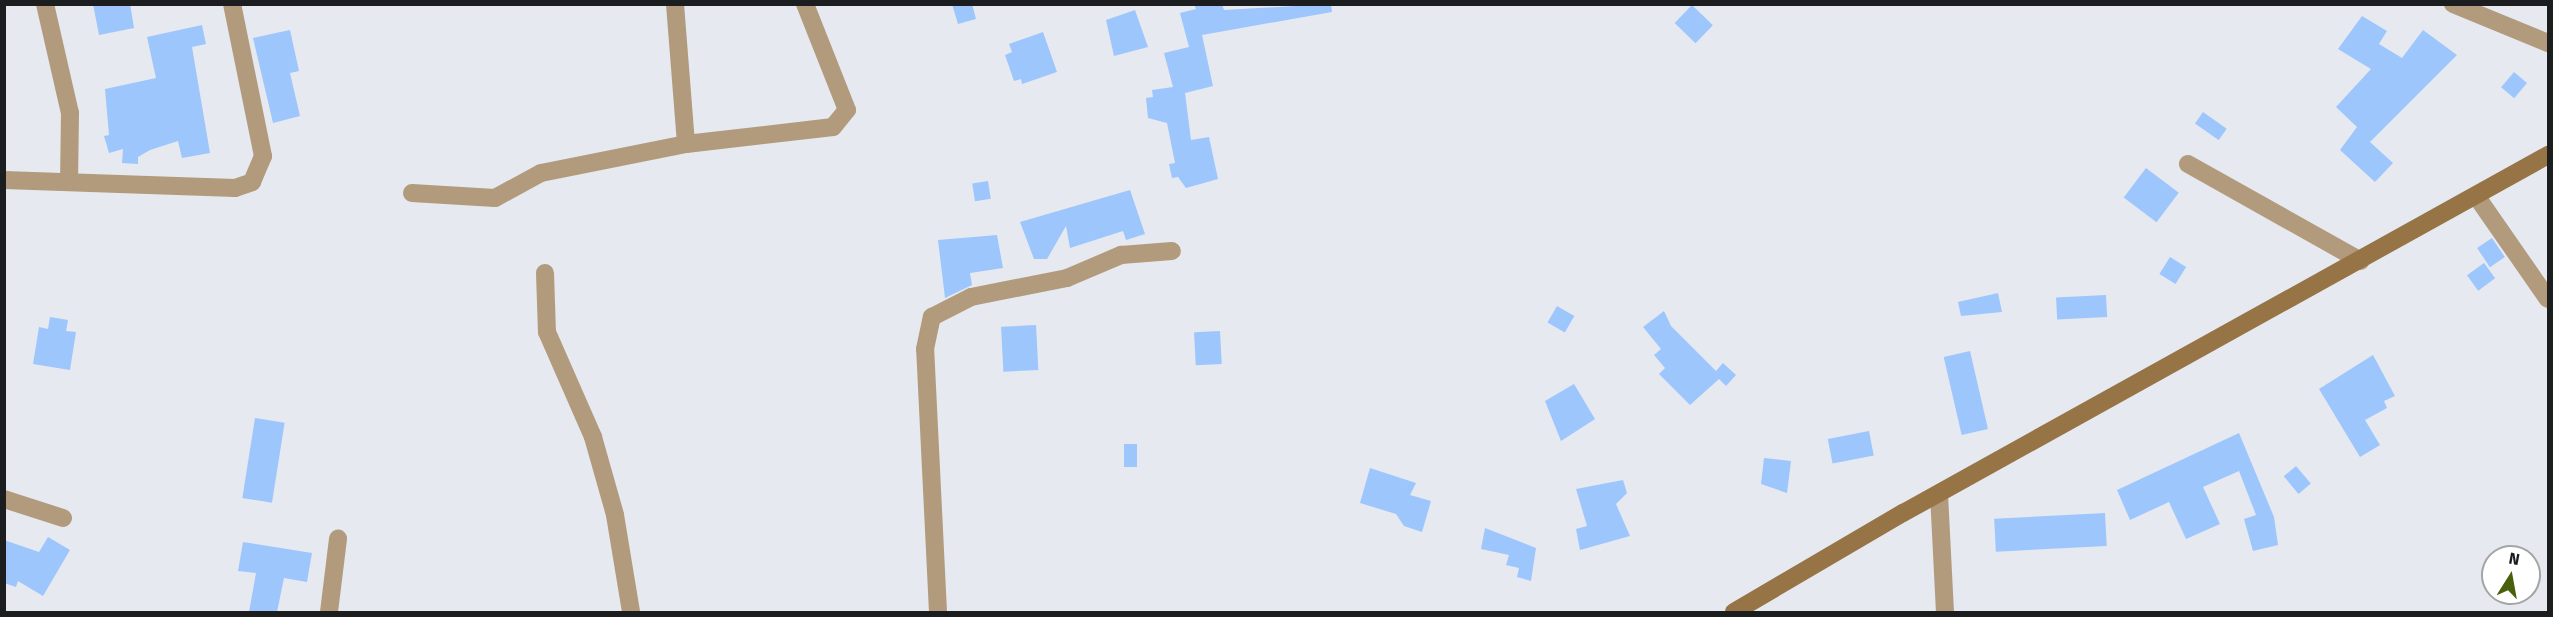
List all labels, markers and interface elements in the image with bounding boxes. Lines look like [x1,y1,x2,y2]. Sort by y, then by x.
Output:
north arrow [2481,545,2541,605]
text: N [2507,548,2521,569]

